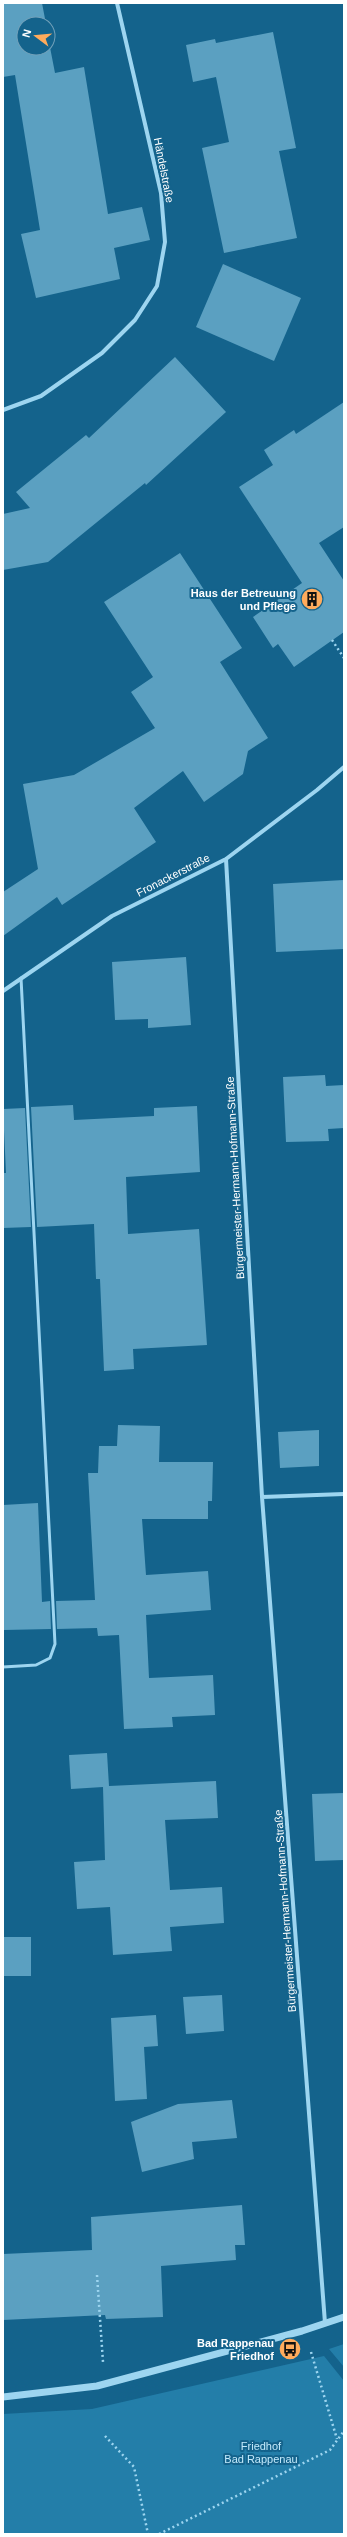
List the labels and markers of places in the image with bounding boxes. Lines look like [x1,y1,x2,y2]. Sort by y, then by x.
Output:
building icon: Haus der Betreuung und Pflege [299,586,325,612]
place label: Haus der Betreuung und Pflege [191,587,296,612]
bus stop icon: Bad Rappenau Friedhof [277,2336,303,2362]
place label: Bad Rappenau Friedhof [197,2337,274,2362]

